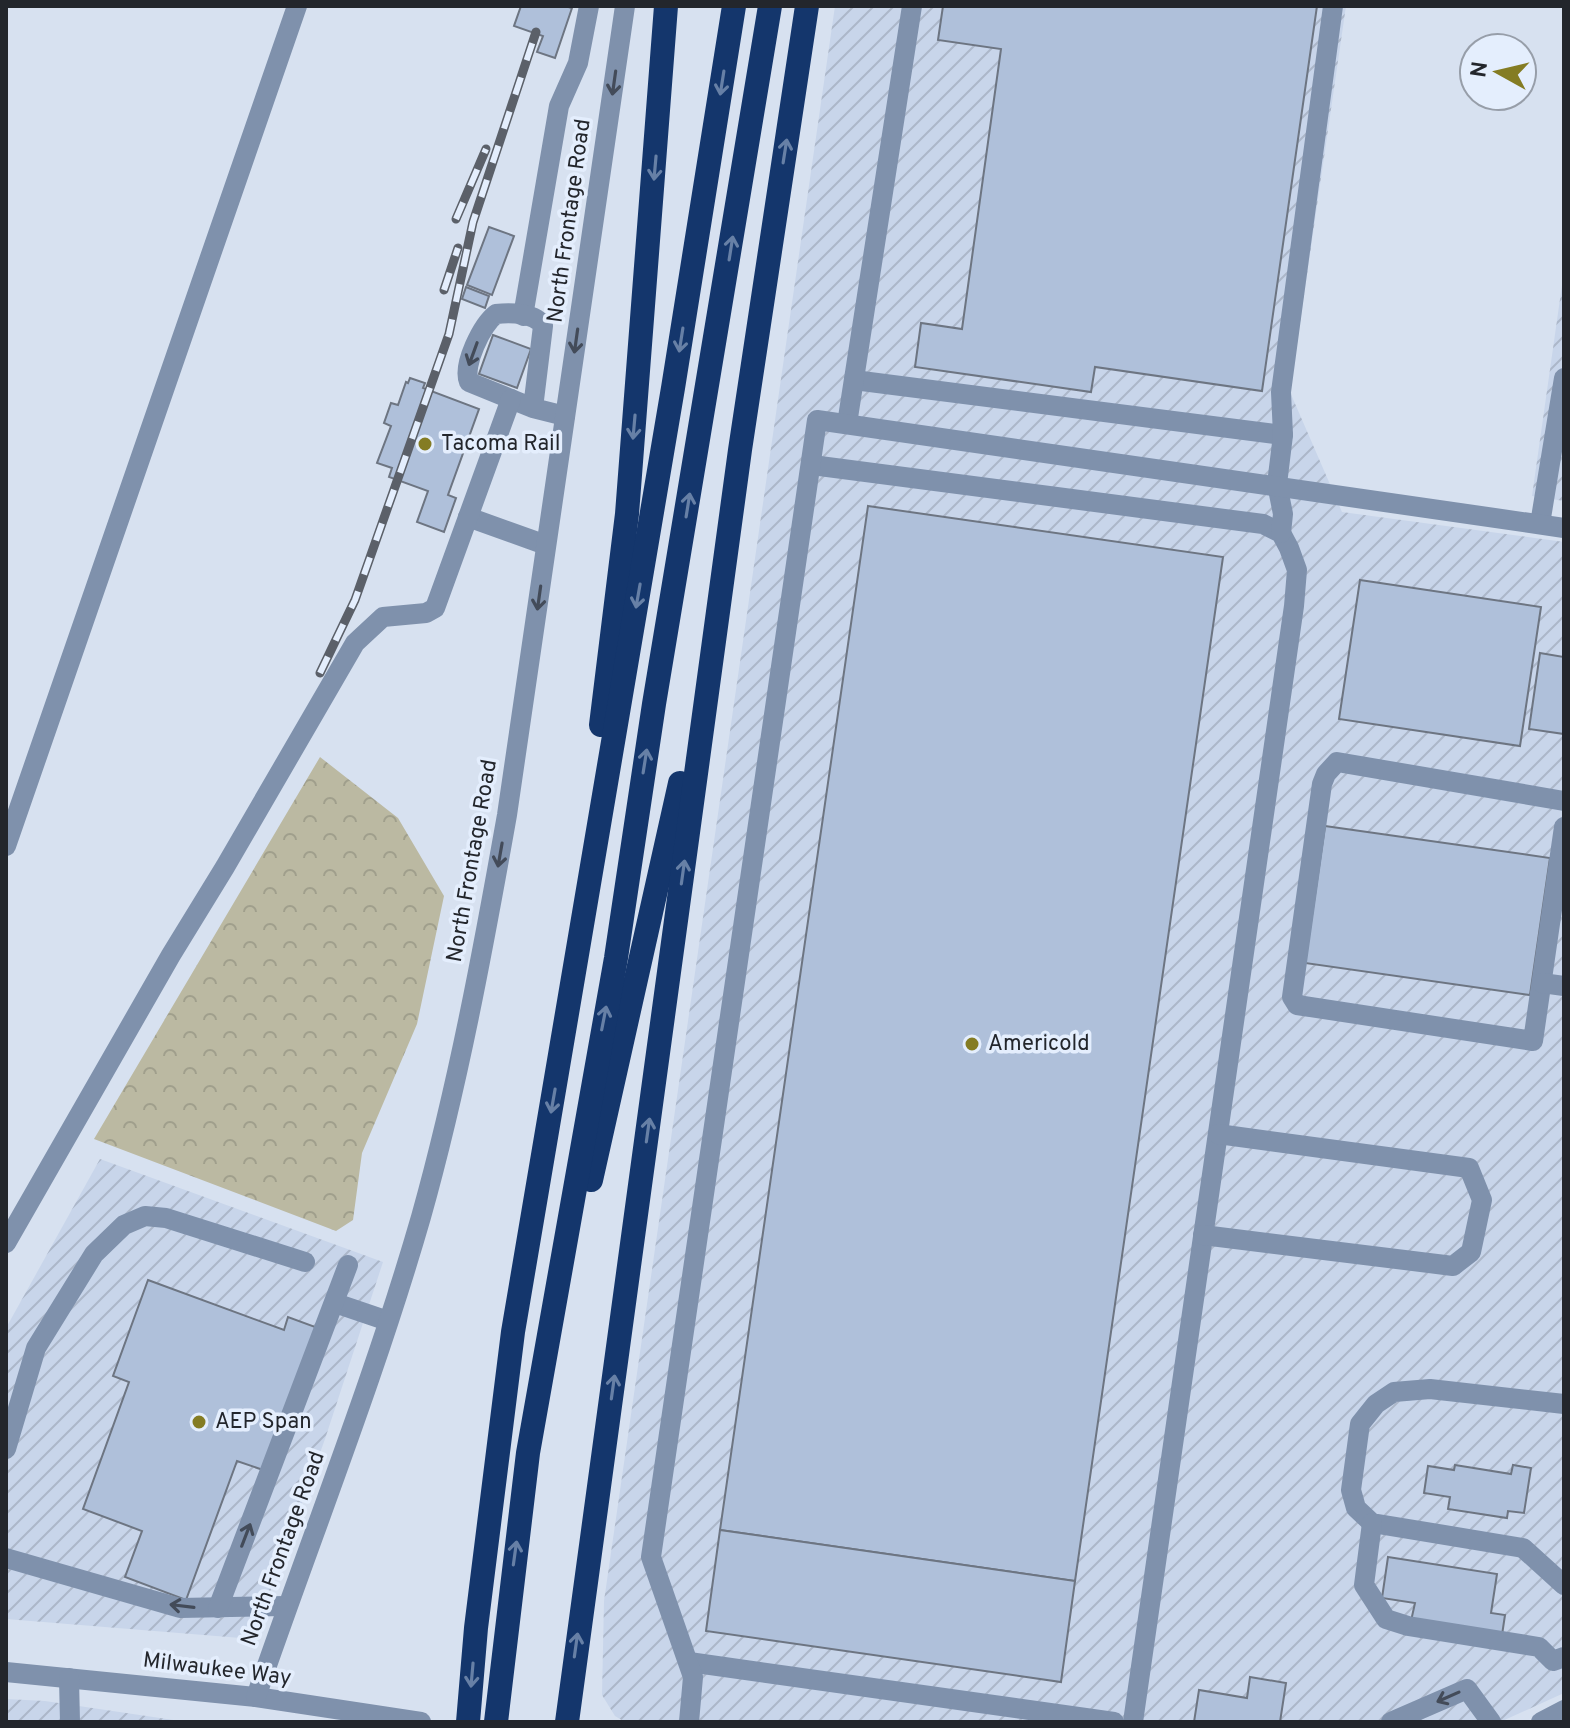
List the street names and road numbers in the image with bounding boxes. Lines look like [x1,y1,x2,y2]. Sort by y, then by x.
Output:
street label: North Frontage Road [542,117,598,325]
street label: North Frontage Road [442,758,504,964]
street label: North Frontage Road [236,1448,332,1650]
street label: Milwaukee Way [141,1647,293,1693]

